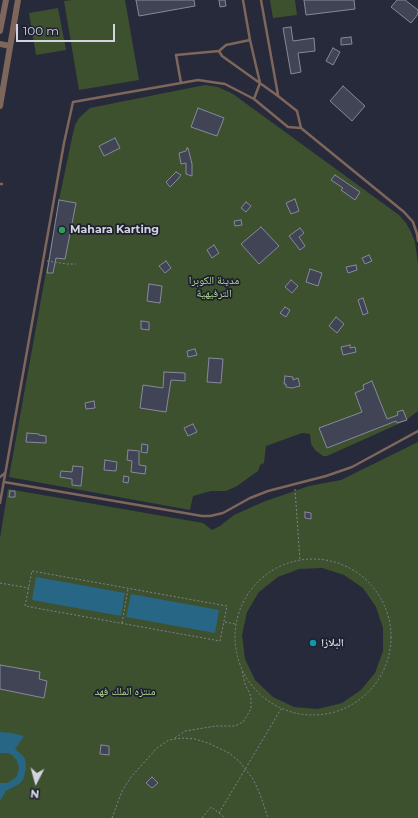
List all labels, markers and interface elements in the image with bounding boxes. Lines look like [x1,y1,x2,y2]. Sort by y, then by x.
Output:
scale bar [18,16,117,42]
text: 100 m [23,23,59,38]
place label: Mahara Karting [70,223,159,237]
marker: Mahara Karting [57,225,67,235]
park label: مدينة الكوبرا الترفيهية [189,274,239,300]
place label: البلازا [321,636,344,650]
marker: البلازا [308,638,318,648]
park label: منتزه الملك فهد [94,685,156,699]
north arrow [16,762,56,802]
text: N [30,787,40,801]

